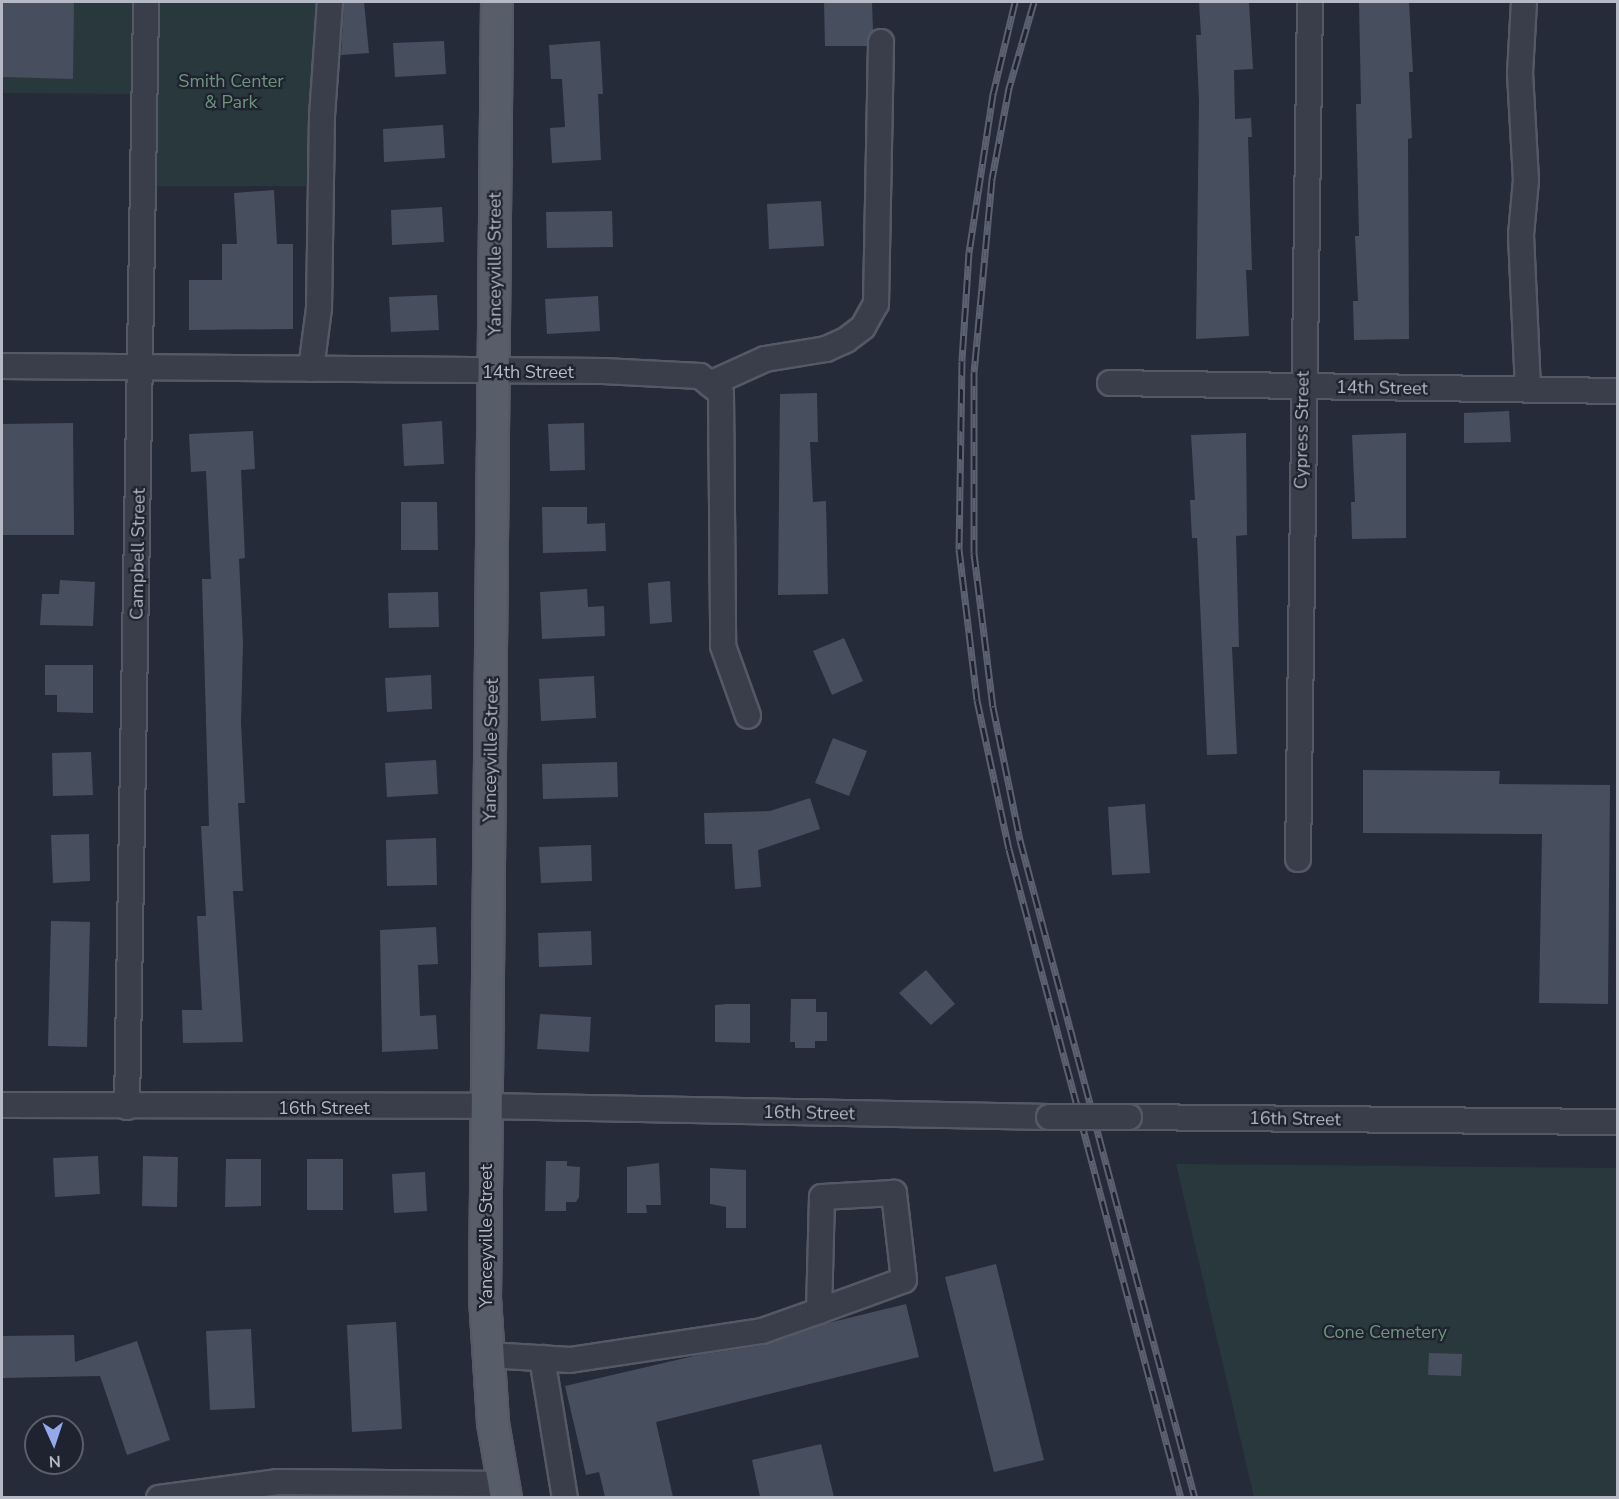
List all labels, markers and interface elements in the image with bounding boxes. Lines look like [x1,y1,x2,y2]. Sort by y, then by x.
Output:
park label: Smith Center & Park [178,71,284,113]
street label: Yanceyville Street [484,192,506,336]
street label: 14th Street [482,361,574,383]
street label: Cypress Street [1290,371,1314,489]
street label: 14th Street [1336,376,1428,400]
street label: Campbell Street [126,488,150,620]
street label: Yanceyville Street [479,678,503,822]
street label: 16th Street [278,1097,370,1119]
street label: 16th Street [763,1101,855,1125]
street label: 16th Street [1249,1107,1341,1131]
street label: Yanceyville Street [475,1164,497,1308]
park label: Cone Cemetery [1323,1321,1447,1343]
north arrow [24,1415,84,1475]
text: N [48,1450,61,1472]

